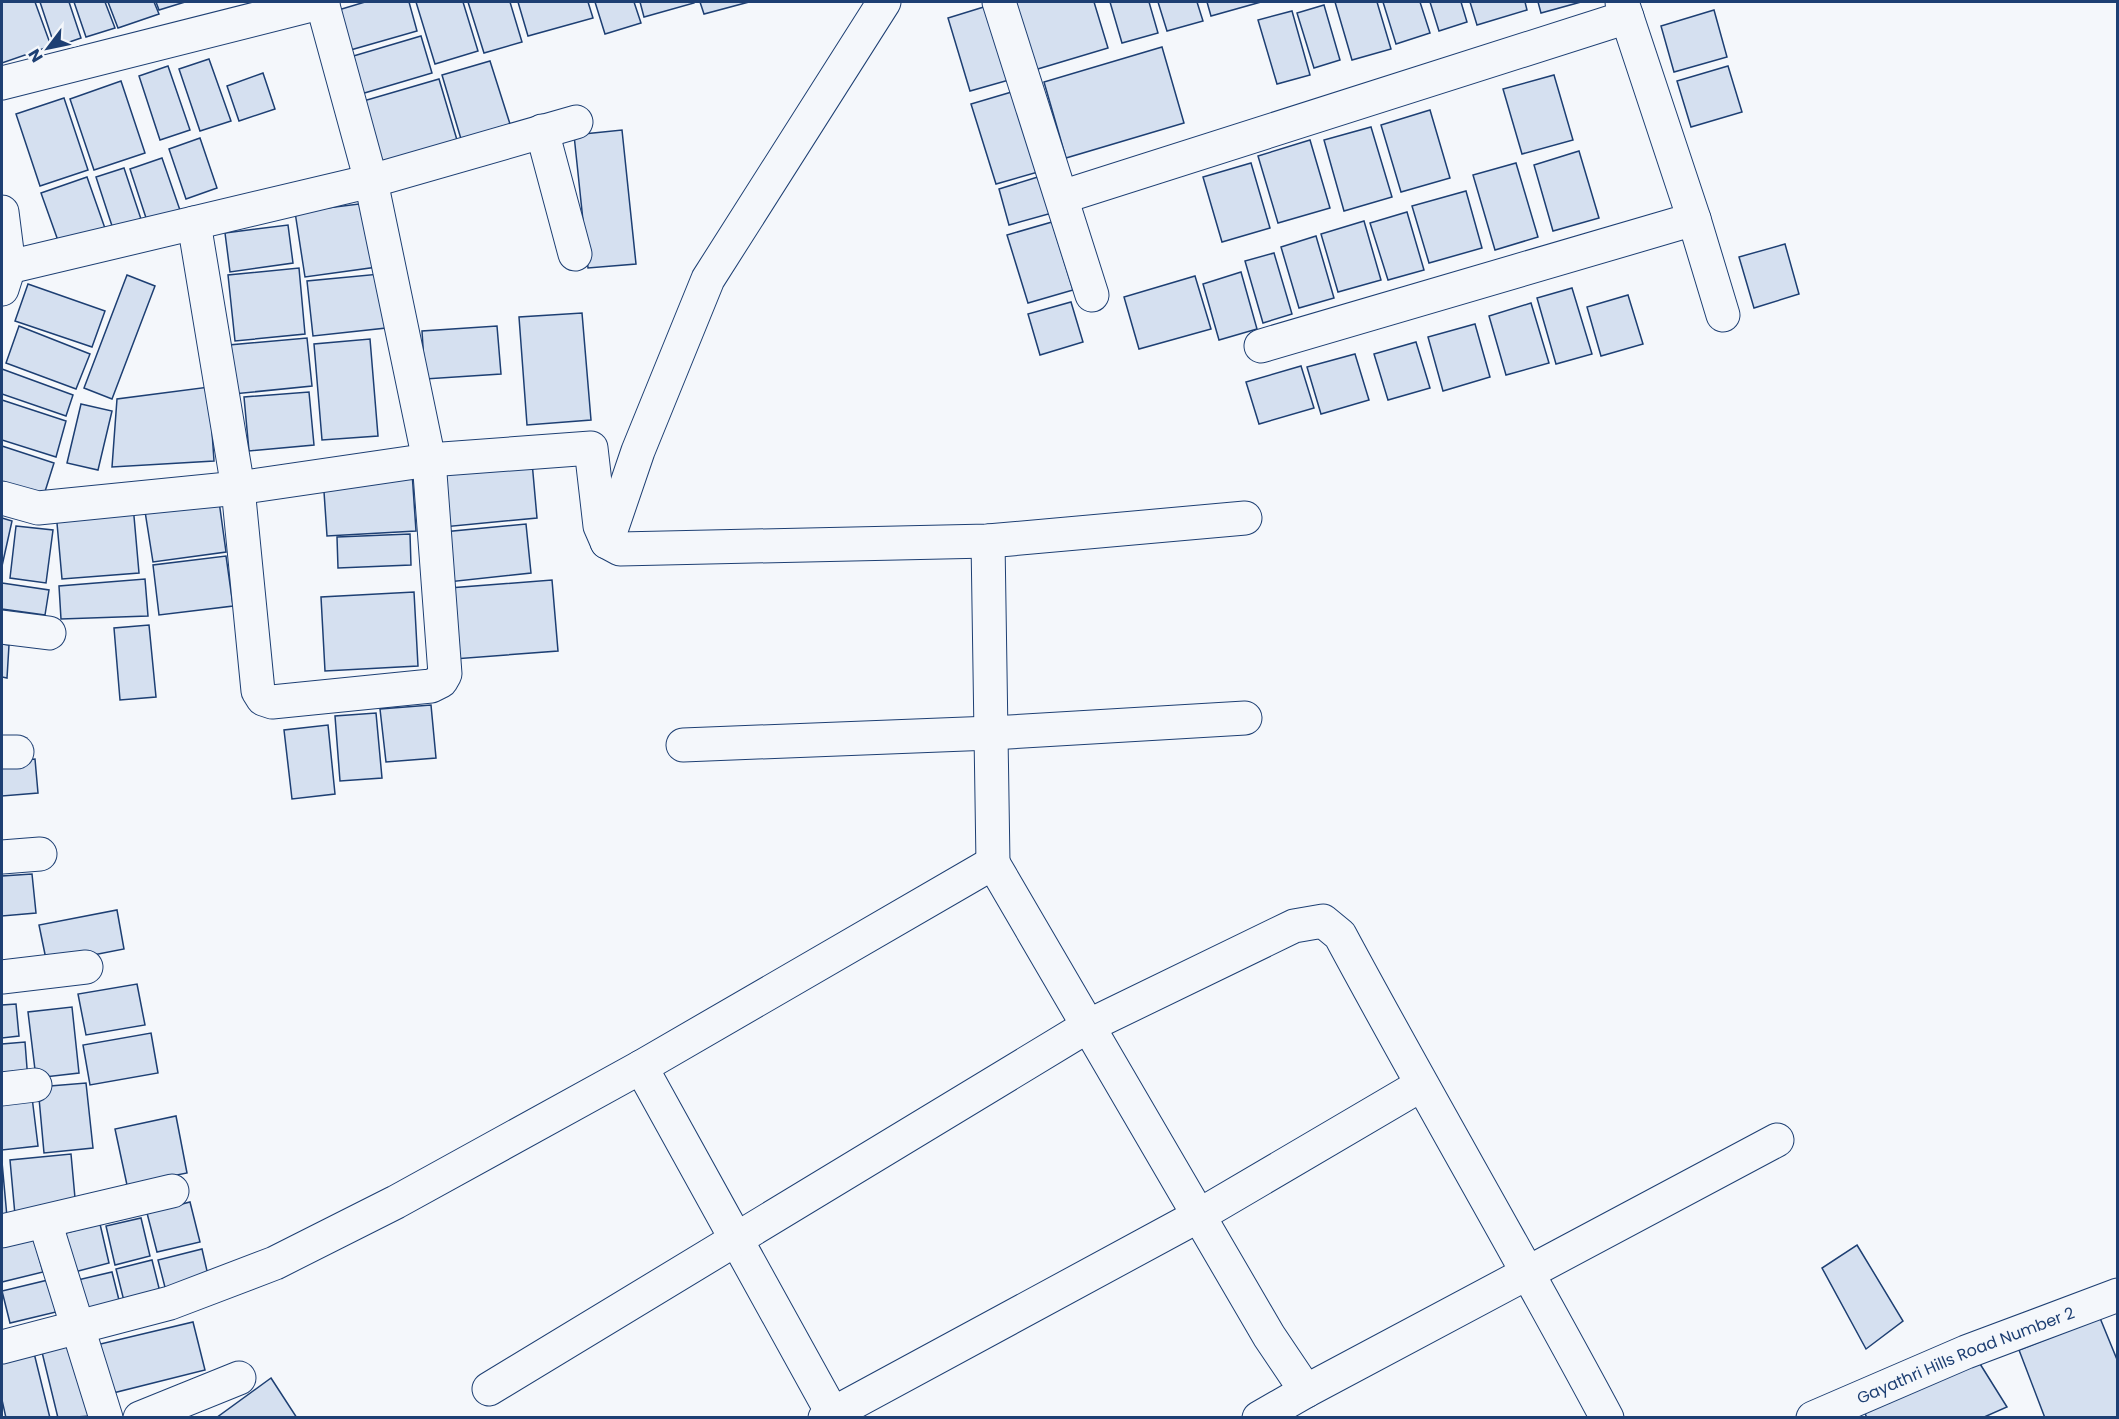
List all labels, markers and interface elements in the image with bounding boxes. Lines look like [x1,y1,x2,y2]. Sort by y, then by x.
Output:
north arrow [18,18,78,78]
text: N [23,44,49,67]
street label: Gayathri Hills Road Number 2 [1853,1301,2078,1409]

